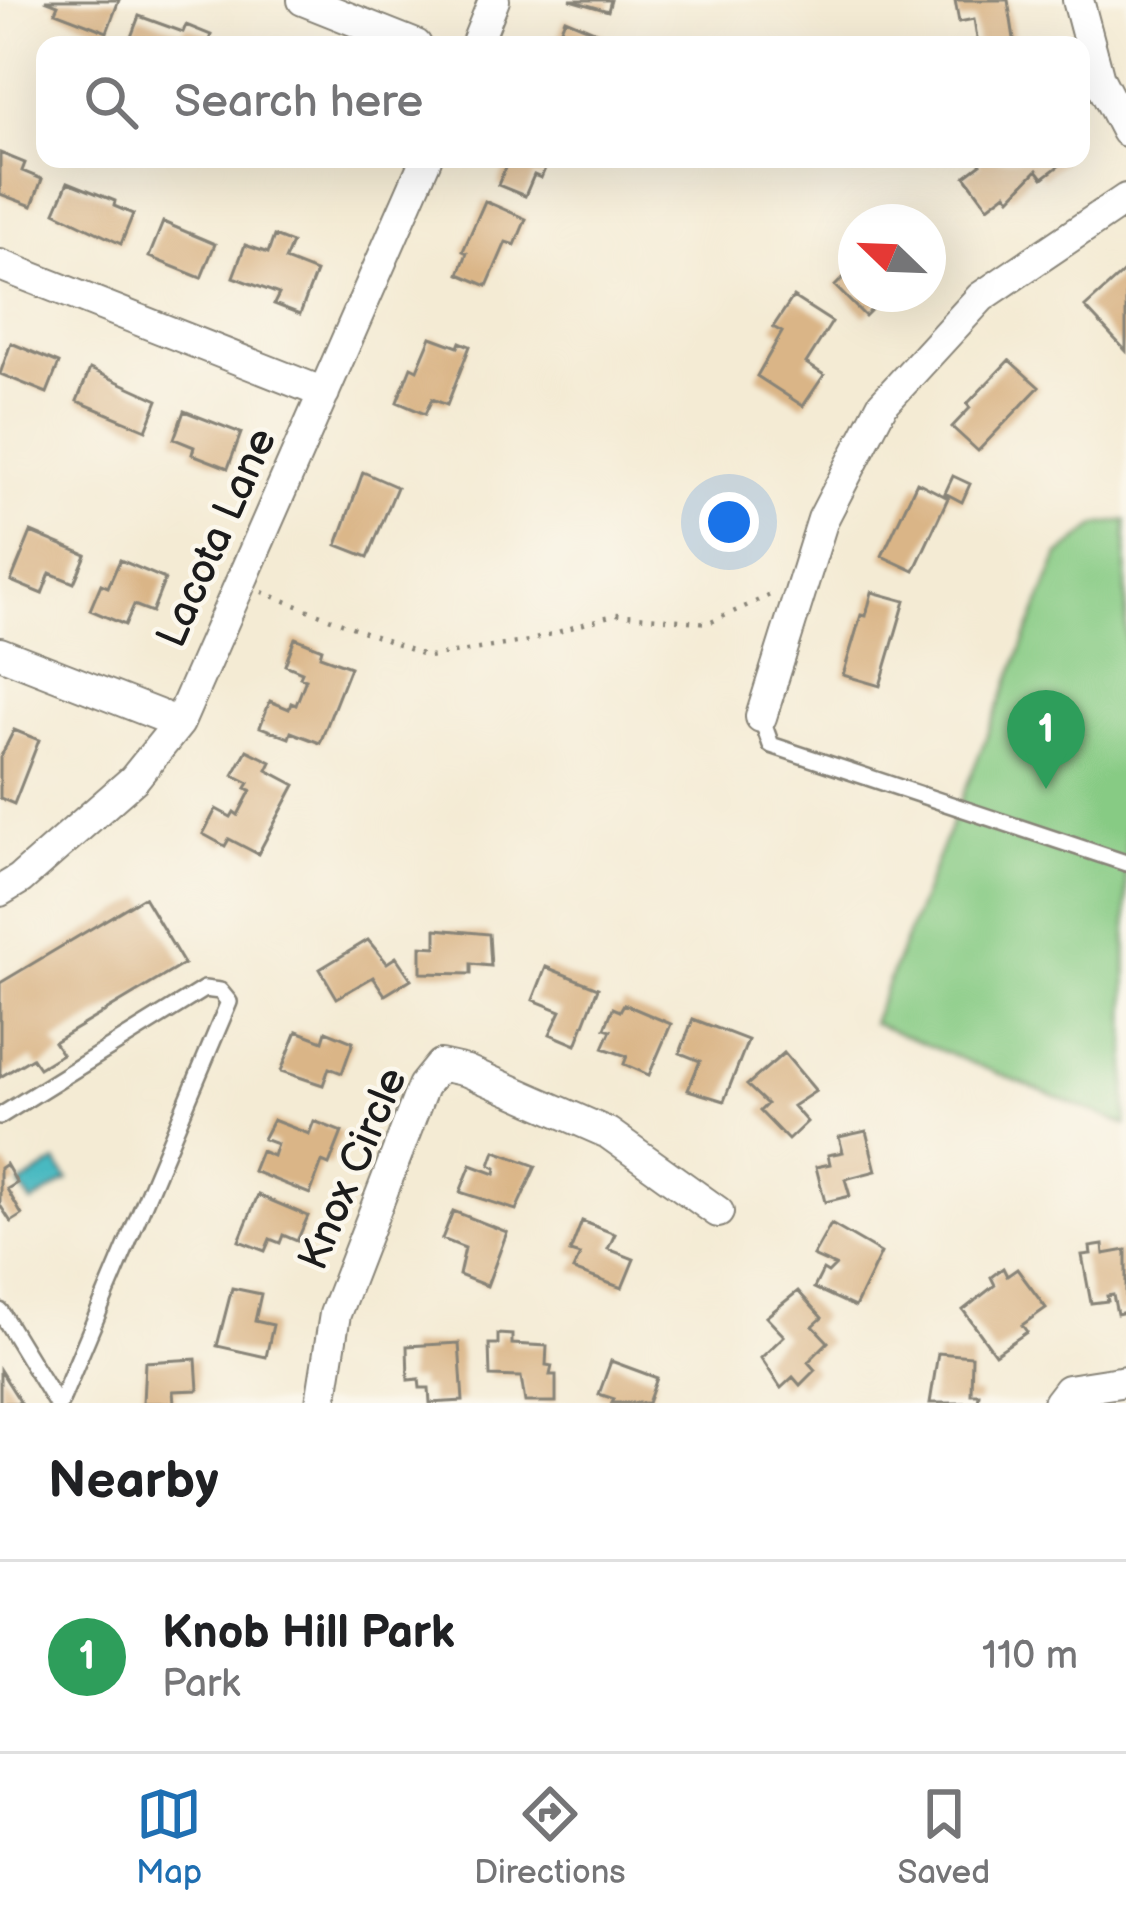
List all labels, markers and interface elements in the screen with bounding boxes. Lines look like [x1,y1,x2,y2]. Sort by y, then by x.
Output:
search box [36,36,1090,168]
icon: search [78,69,144,135]
text: Search here [174,75,423,130]
north arrow [838,204,946,312]
street label: Lacota Lane [146,421,288,655]
your location [699,492,759,552]
pin: 1 [1007,690,1085,789]
street label: Knox Circle [288,1060,419,1278]
text: Nearby [48,1451,219,1512]
text: Knob Hill Park [162,1606,455,1661]
text: 1 [79,1633,95,1680]
text: 110 m [982,1633,1078,1680]
text: Park [162,1661,240,1708]
tab: Map [136,1781,202,1893]
tab: Directions [474,1781,626,1893]
tab: Saved [897,1781,990,1893]

